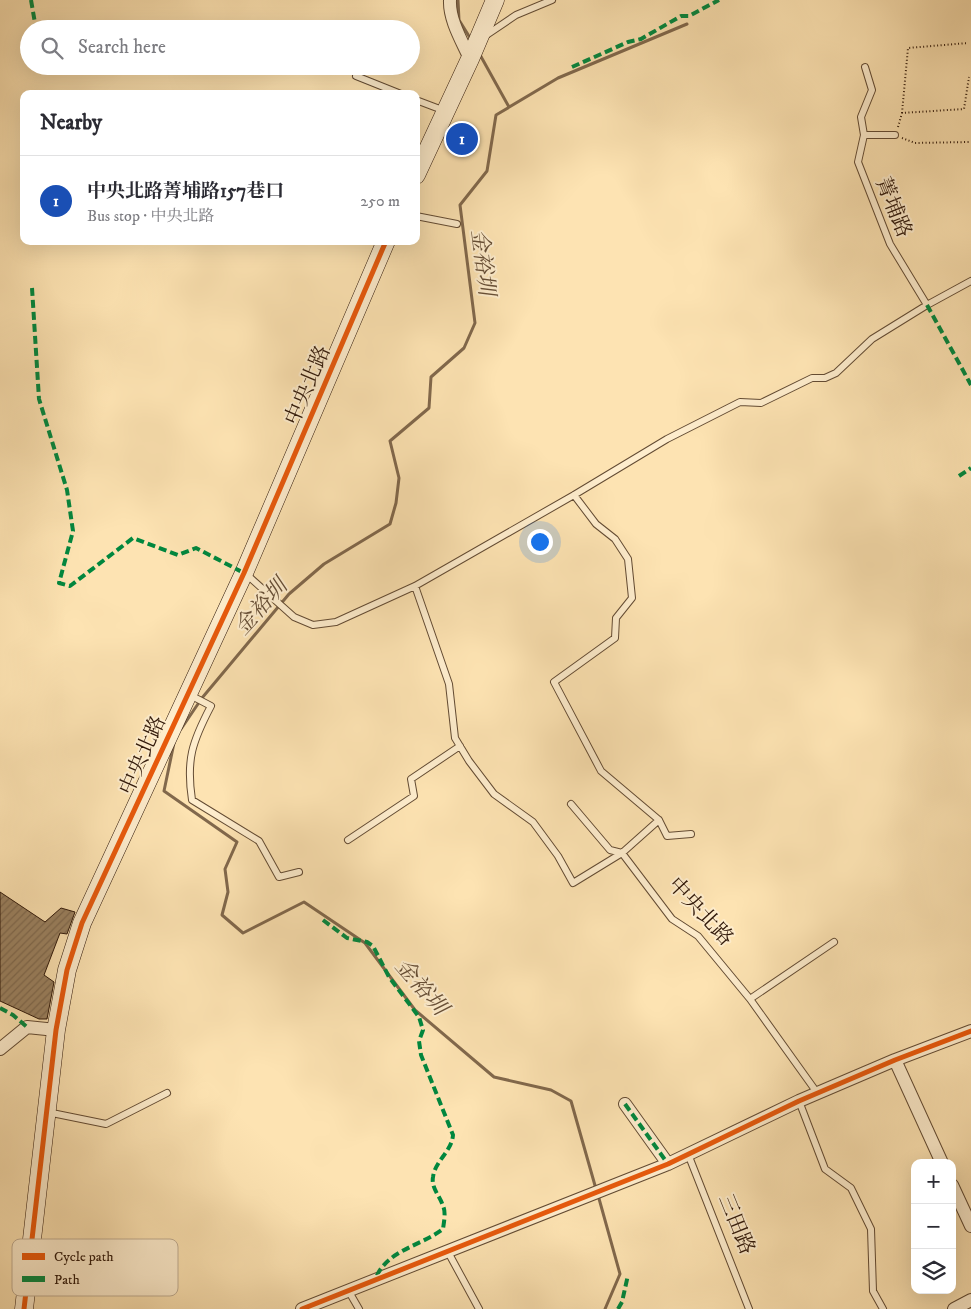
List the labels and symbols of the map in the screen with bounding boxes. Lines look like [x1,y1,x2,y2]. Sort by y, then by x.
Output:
pin: 1 [446,120,478,158]
street label: 菁埔路 [869,173,917,241]
water label: 金裕圳 [465,228,500,301]
street label: 中央北路 [280,342,336,429]
your location [527,529,553,555]
water label: 金裕圳 [229,570,296,641]
street label: 中央北路 [114,712,172,799]
street label: 中央北路 [662,872,738,951]
water label: 金裕圳 [389,953,455,1024]
street label: 三田路 [712,1190,760,1258]
legend [12,1239,178,1296]
text: Cycle path [54,1248,114,1266]
text: Path [54,1271,81,1289]

